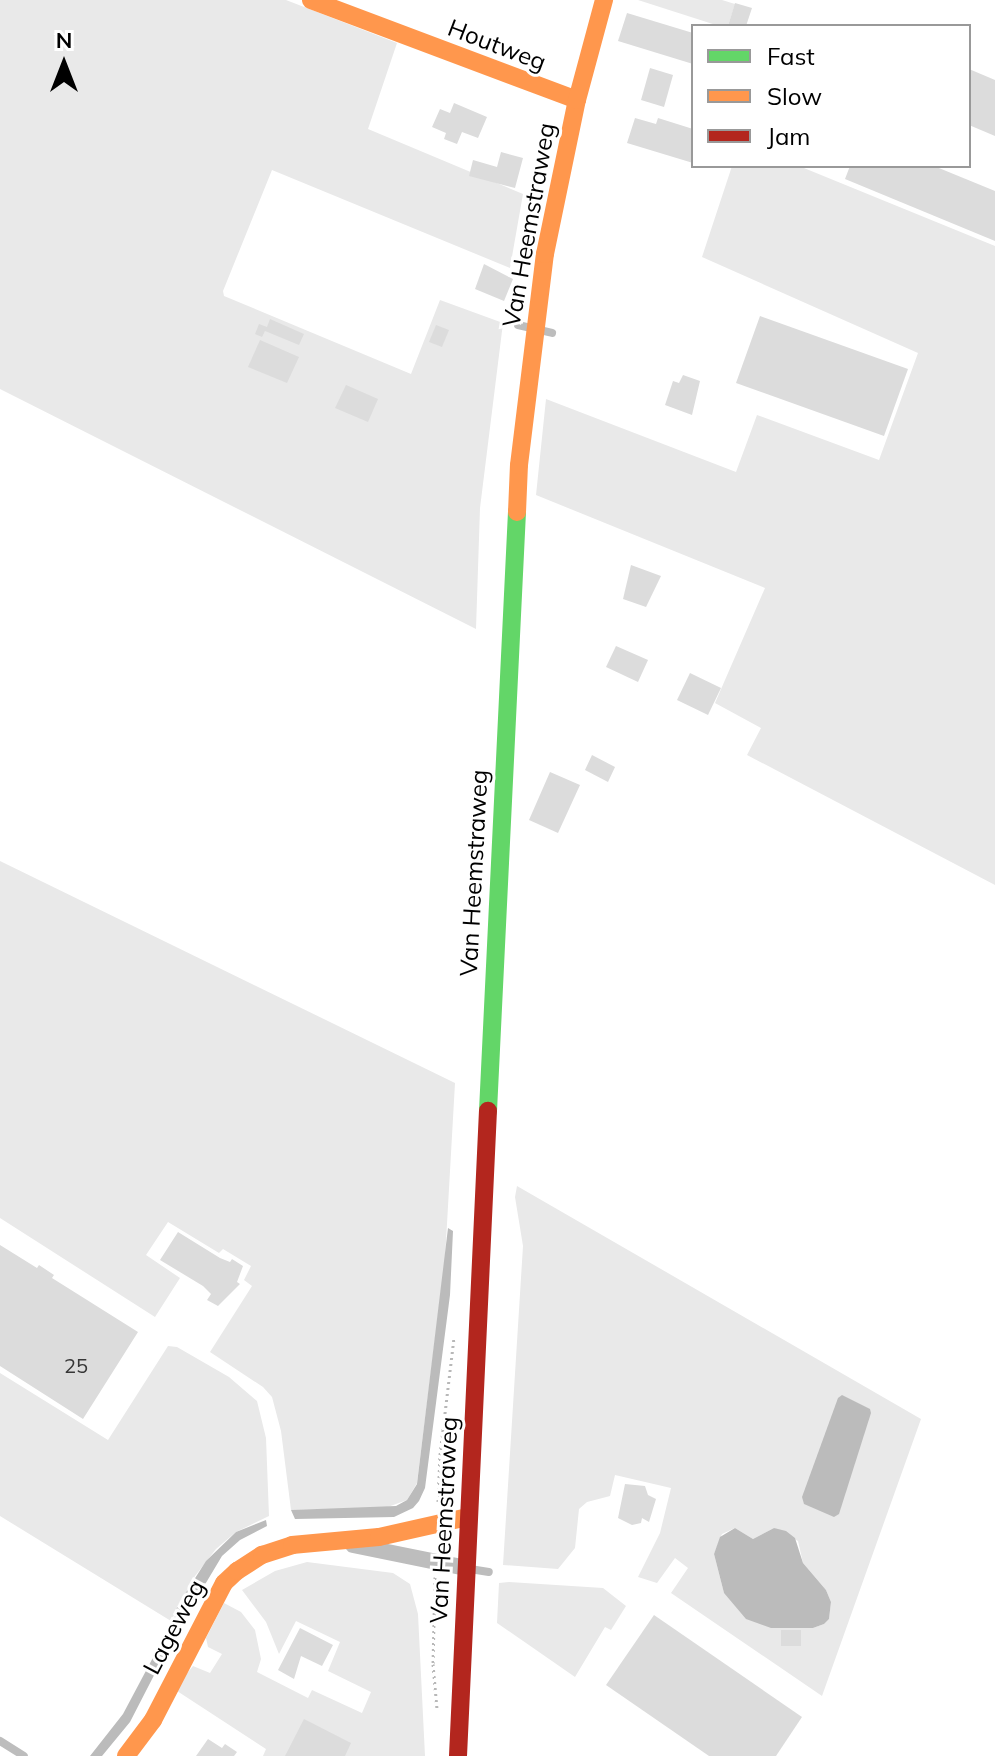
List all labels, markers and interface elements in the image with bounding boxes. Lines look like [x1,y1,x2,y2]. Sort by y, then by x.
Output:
street label: Houtweg [444,13,550,77]
north arrow [24,24,104,104]
legend [691,24,971,168]
text: N [56,26,72,54]
text: Fast [767,41,815,71]
text: Slow [767,81,822,111]
street label: Van Heemstraweg [497,121,561,329]
text: Jam [767,121,810,151]
street label: Van Heemstraweg [454,769,494,977]
house number: 25 [64,1353,88,1377]
street label: Van Heemstraweg [424,1416,464,1624]
street label: Lageweg [137,1575,211,1679]

